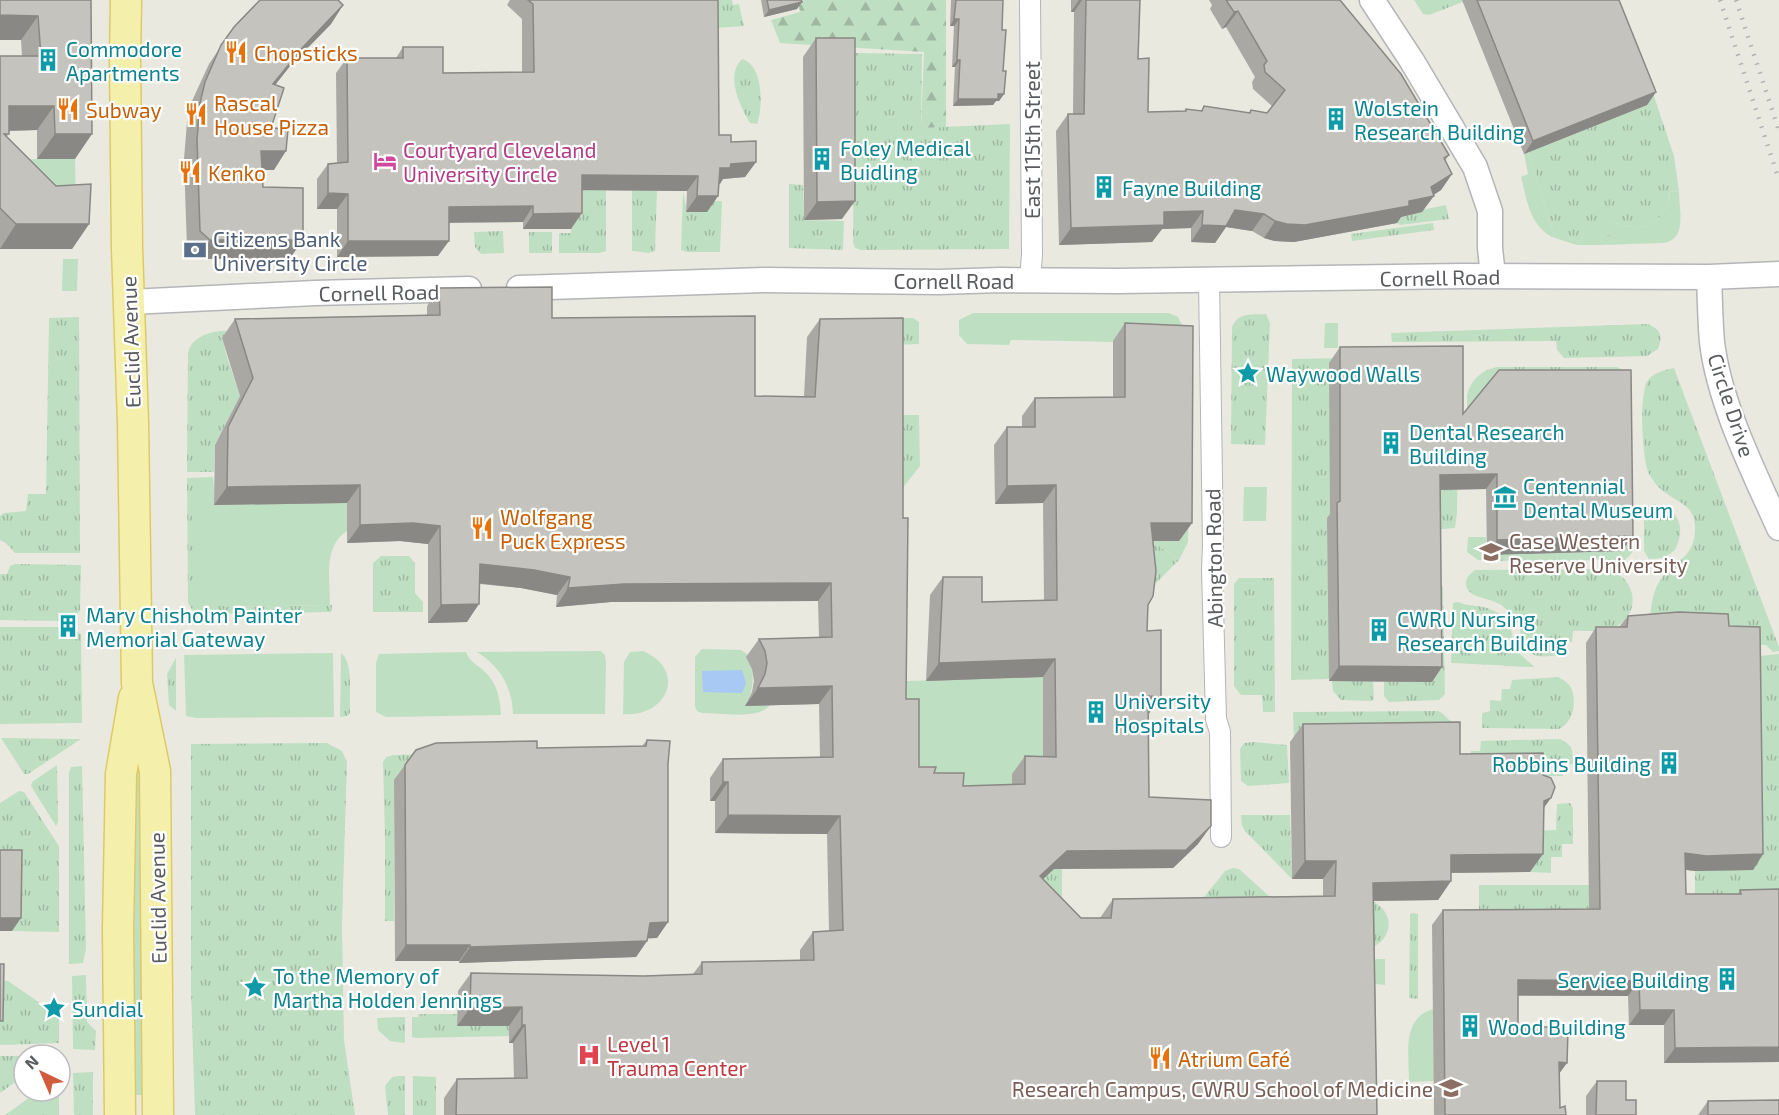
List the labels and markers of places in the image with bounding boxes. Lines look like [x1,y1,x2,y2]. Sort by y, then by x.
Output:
place label: Commodore Apartments [66,36,182,85]
restaurant icon: Chopsticks [223,39,249,65]
place label: Chopsticks [254,40,358,65]
building icon: Commodore Apartments [35,47,61,73]
place label: Rascal House Pizza [214,90,329,139]
place label: Wolstein Research Building [1354,95,1525,144]
restaurant icon: Subway [55,96,81,122]
place label: Subway [86,97,162,122]
restaurant icon: Rascal House Pizza [183,101,209,127]
building icon: Wolstein Research Building [1323,106,1349,132]
place label: Foley Medical Buidling [840,135,971,184]
place label: Courtyard Cleveland University Circle [403,137,596,186]
building icon: Foley Medical Buidling [809,146,835,172]
hotel icon: Courtyard Cleveland University Circle [372,148,398,174]
restaurant icon: Kenko [177,159,203,185]
place label: Kenko [208,160,266,185]
building icon: Fayne Building [1091,174,1117,200]
place label: Fayne Building [1122,175,1262,200]
place label: Citizens Bank University Circle [213,226,367,275]
bank icon: Citizens Bank University Circle [182,237,208,263]
place icon: Waywood Walls [1235,360,1261,386]
place label: Waywood Walls [1266,361,1420,386]
place label: Dental Research Building [1409,419,1565,468]
building icon: Dental Research Building [1378,430,1404,456]
place label: Centennial Dental Museum [1523,473,1673,522]
museum icon: Centennial Dental Museum [1492,484,1518,510]
place label: Wolfgang Puck Express [500,504,626,553]
restaurant icon: Wolfgang Puck Express [469,515,495,541]
place label: Case Western Reserve University [1509,528,1688,577]
school or university icon: Case Western Reserve University [1478,539,1504,565]
place label: Mary Chisholm Painter Memorial Gateway [86,602,303,651]
place label: CWRU Nursing Research Building [1397,606,1568,655]
building icon: Mary Chisholm Painter Memorial Gateway [55,613,81,639]
building icon: CWRU Nursing Research Building [1366,617,1392,643]
place label: University Hospitals [1114,688,1211,737]
building icon: University Hospitals [1083,699,1109,725]
building icon: Robbins Building [1656,750,1682,776]
place label: Robbins Building [1492,751,1651,776]
place label: To the Memory of Martha Holden Jennings [273,963,502,1012]
building icon: Service Building [1714,966,1740,992]
place label: Service Building [1558,967,1709,992]
place icon: To the Memory of Martha Holden Jennings [242,974,268,1000]
place icon: Sundial [41,995,67,1021]
place label: Sundial [72,996,144,1021]
building icon: Wood Building [1457,1013,1483,1039]
place label: Wood Building [1488,1014,1626,1039]
place label: Level 1 Trauma Center [607,1031,748,1080]
hospital icon: Level 1 Trauma Center [576,1042,602,1068]
restaurant icon: Atrium Café [1147,1045,1173,1071]
place label: Atrium Café [1178,1046,1290,1071]
school or university icon: Research Campus, CWRU School of Medicine [1438,1075,1464,1101]
place label: Research Campus, CWRU School of Medicine [1012,1076,1433,1101]

